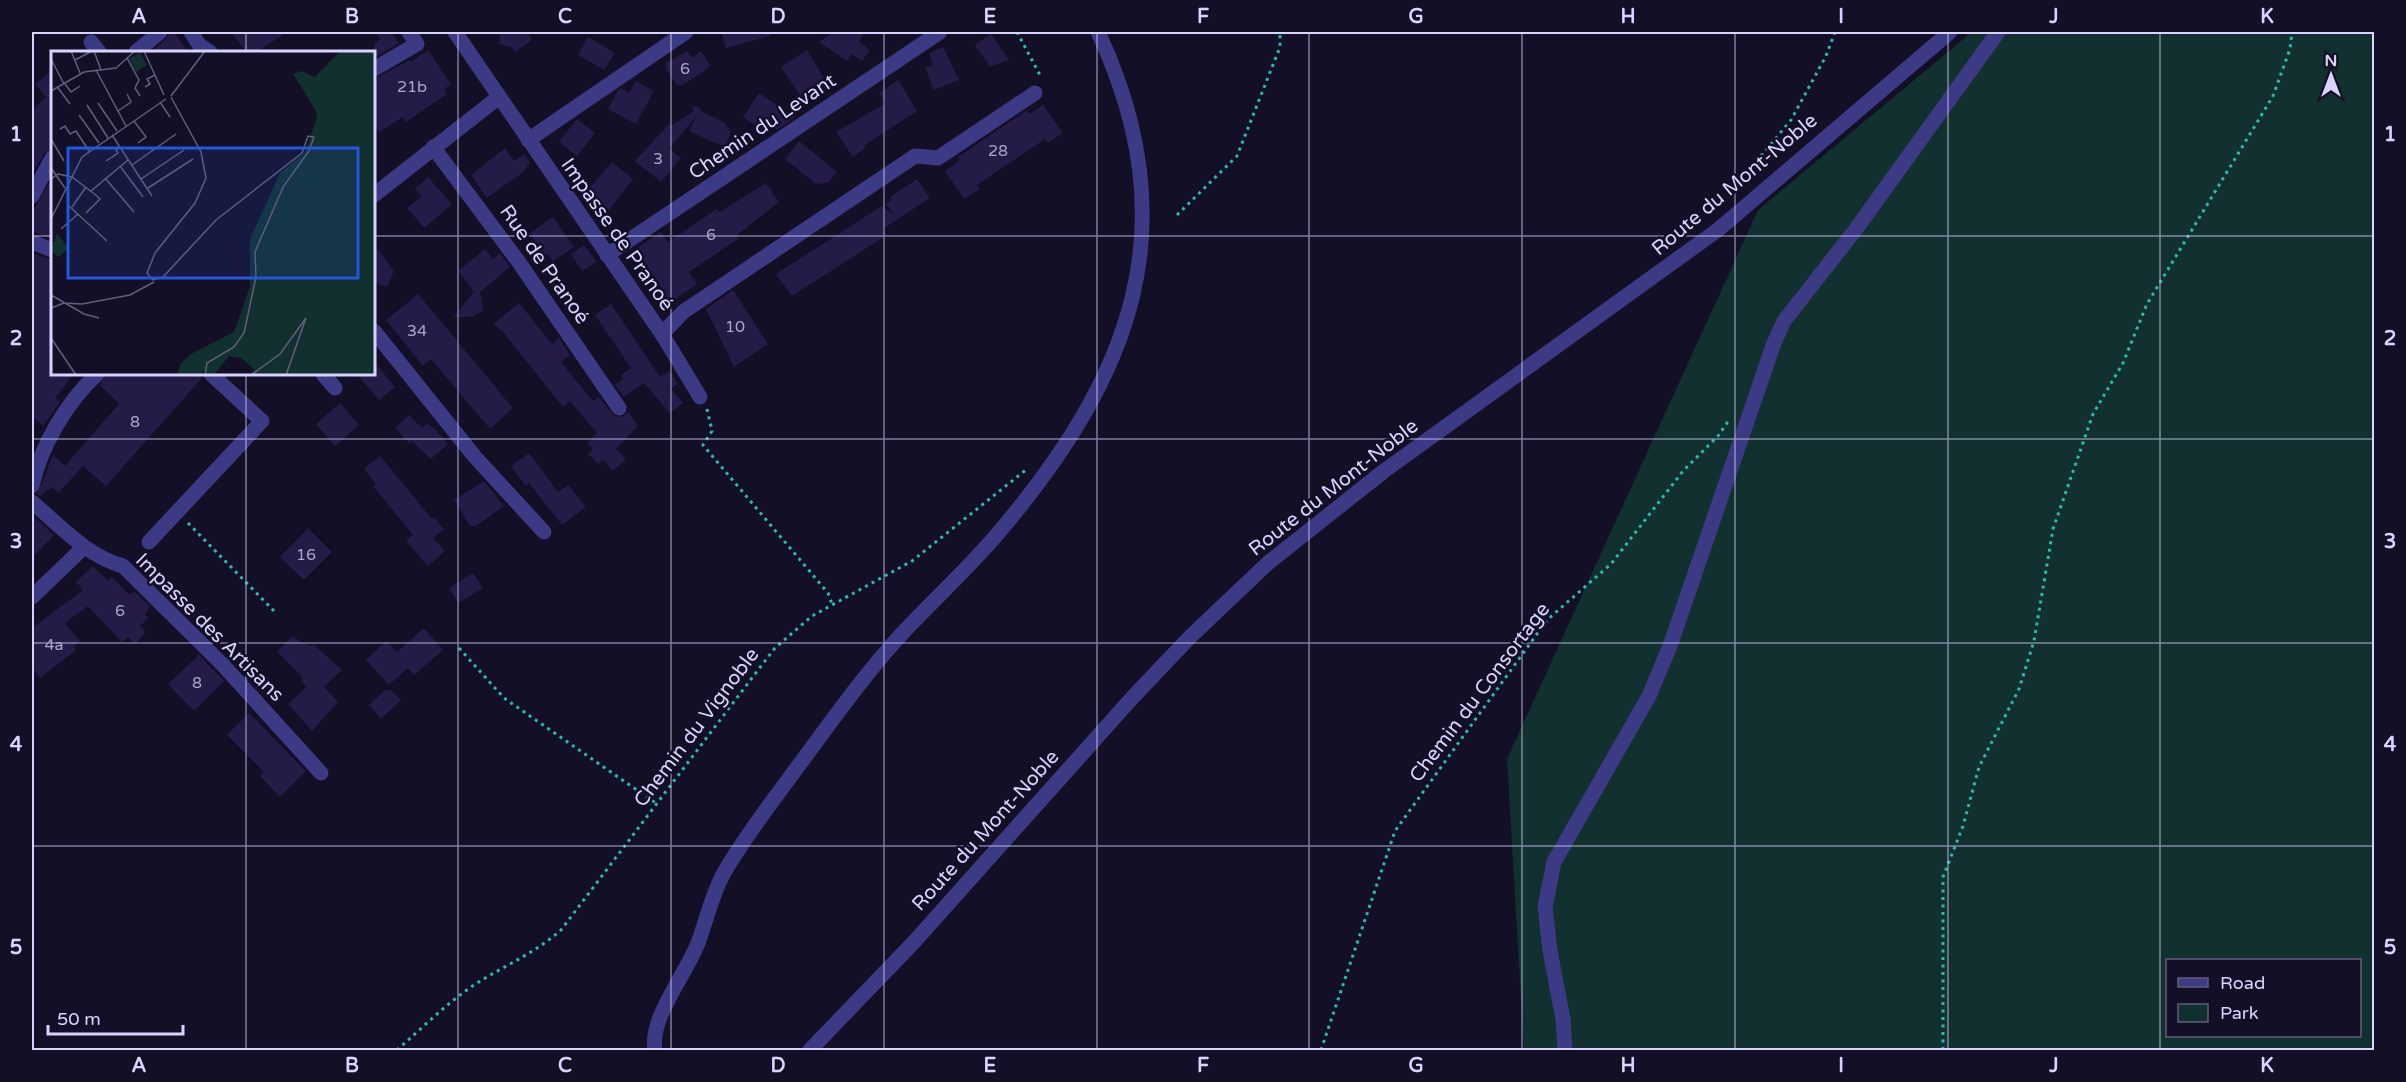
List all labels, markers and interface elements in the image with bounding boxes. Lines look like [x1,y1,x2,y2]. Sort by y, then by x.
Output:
text: A [132,5,147,29]
text: B [345,5,359,29]
text: C [558,5,572,29]
text: D [770,5,786,29]
text: E [984,5,997,29]
text: F [1197,5,1209,29]
text: G [1408,5,1424,29]
text: H [1620,5,1636,29]
text: I [1838,5,1844,29]
text: J [2048,5,2059,29]
text: K [2260,5,2274,29]
north arrow [2301,45,2361,105]
inset map [51,51,375,375]
text: N [2325,51,2337,71]
house number: 6 [680,59,690,79]
street label: Chemin du Levant [684,69,841,185]
house number: 21b [397,77,427,97]
street label: Route du Mont-Noble [1647,109,1822,261]
text: 1 [10,123,22,147]
text: 1 [2384,123,2396,147]
house number: 28 [988,141,1008,161]
house number: 3 [653,149,663,169]
street label: Impasse de Pranoé [556,154,679,315]
street label: Rue de Pranoé [494,200,594,329]
house number: 6 [706,225,716,245]
house number: 10 [725,317,745,337]
house number: 34 [407,321,427,341]
text: 2 [10,327,22,351]
text: 2 [2384,327,2396,351]
house number: 8 [130,412,140,432]
street label: Route du Mont-Noble [1244,414,1423,561]
text: 3 [10,530,22,554]
text: 3 [2384,530,2396,554]
house number: 16 [296,545,316,565]
street label: Impasse des Artisans [130,549,288,707]
street label: Chemin du Consortage [1405,598,1555,787]
house number: 6 [115,601,125,621]
house number: 4a [44,635,64,655]
street label: Chemin du Vignoble [629,643,764,812]
house number: 8 [192,673,202,693]
text: 4 [10,733,23,757]
text: 4 [2384,733,2397,757]
street label: Route du Mont-Noble [907,745,1064,916]
text: 5 [10,936,22,960]
text: 5 [2384,936,2396,960]
legend [2166,959,2361,1037]
text: Road [2220,972,2265,994]
scale bar [48,998,183,1036]
text: Park [2220,1002,2259,1024]
text: 50 m [57,1008,101,1030]
text: A [132,1054,147,1078]
text: B [345,1054,359,1078]
text: C [558,1054,572,1078]
text: D [770,1054,786,1078]
text: E [984,1054,997,1078]
text: F [1197,1054,1209,1078]
text: G [1408,1054,1424,1078]
text: H [1620,1054,1636,1078]
text: I [1838,1054,1844,1078]
text: J [2048,1054,2059,1078]
text: K [2260,1054,2274,1078]

